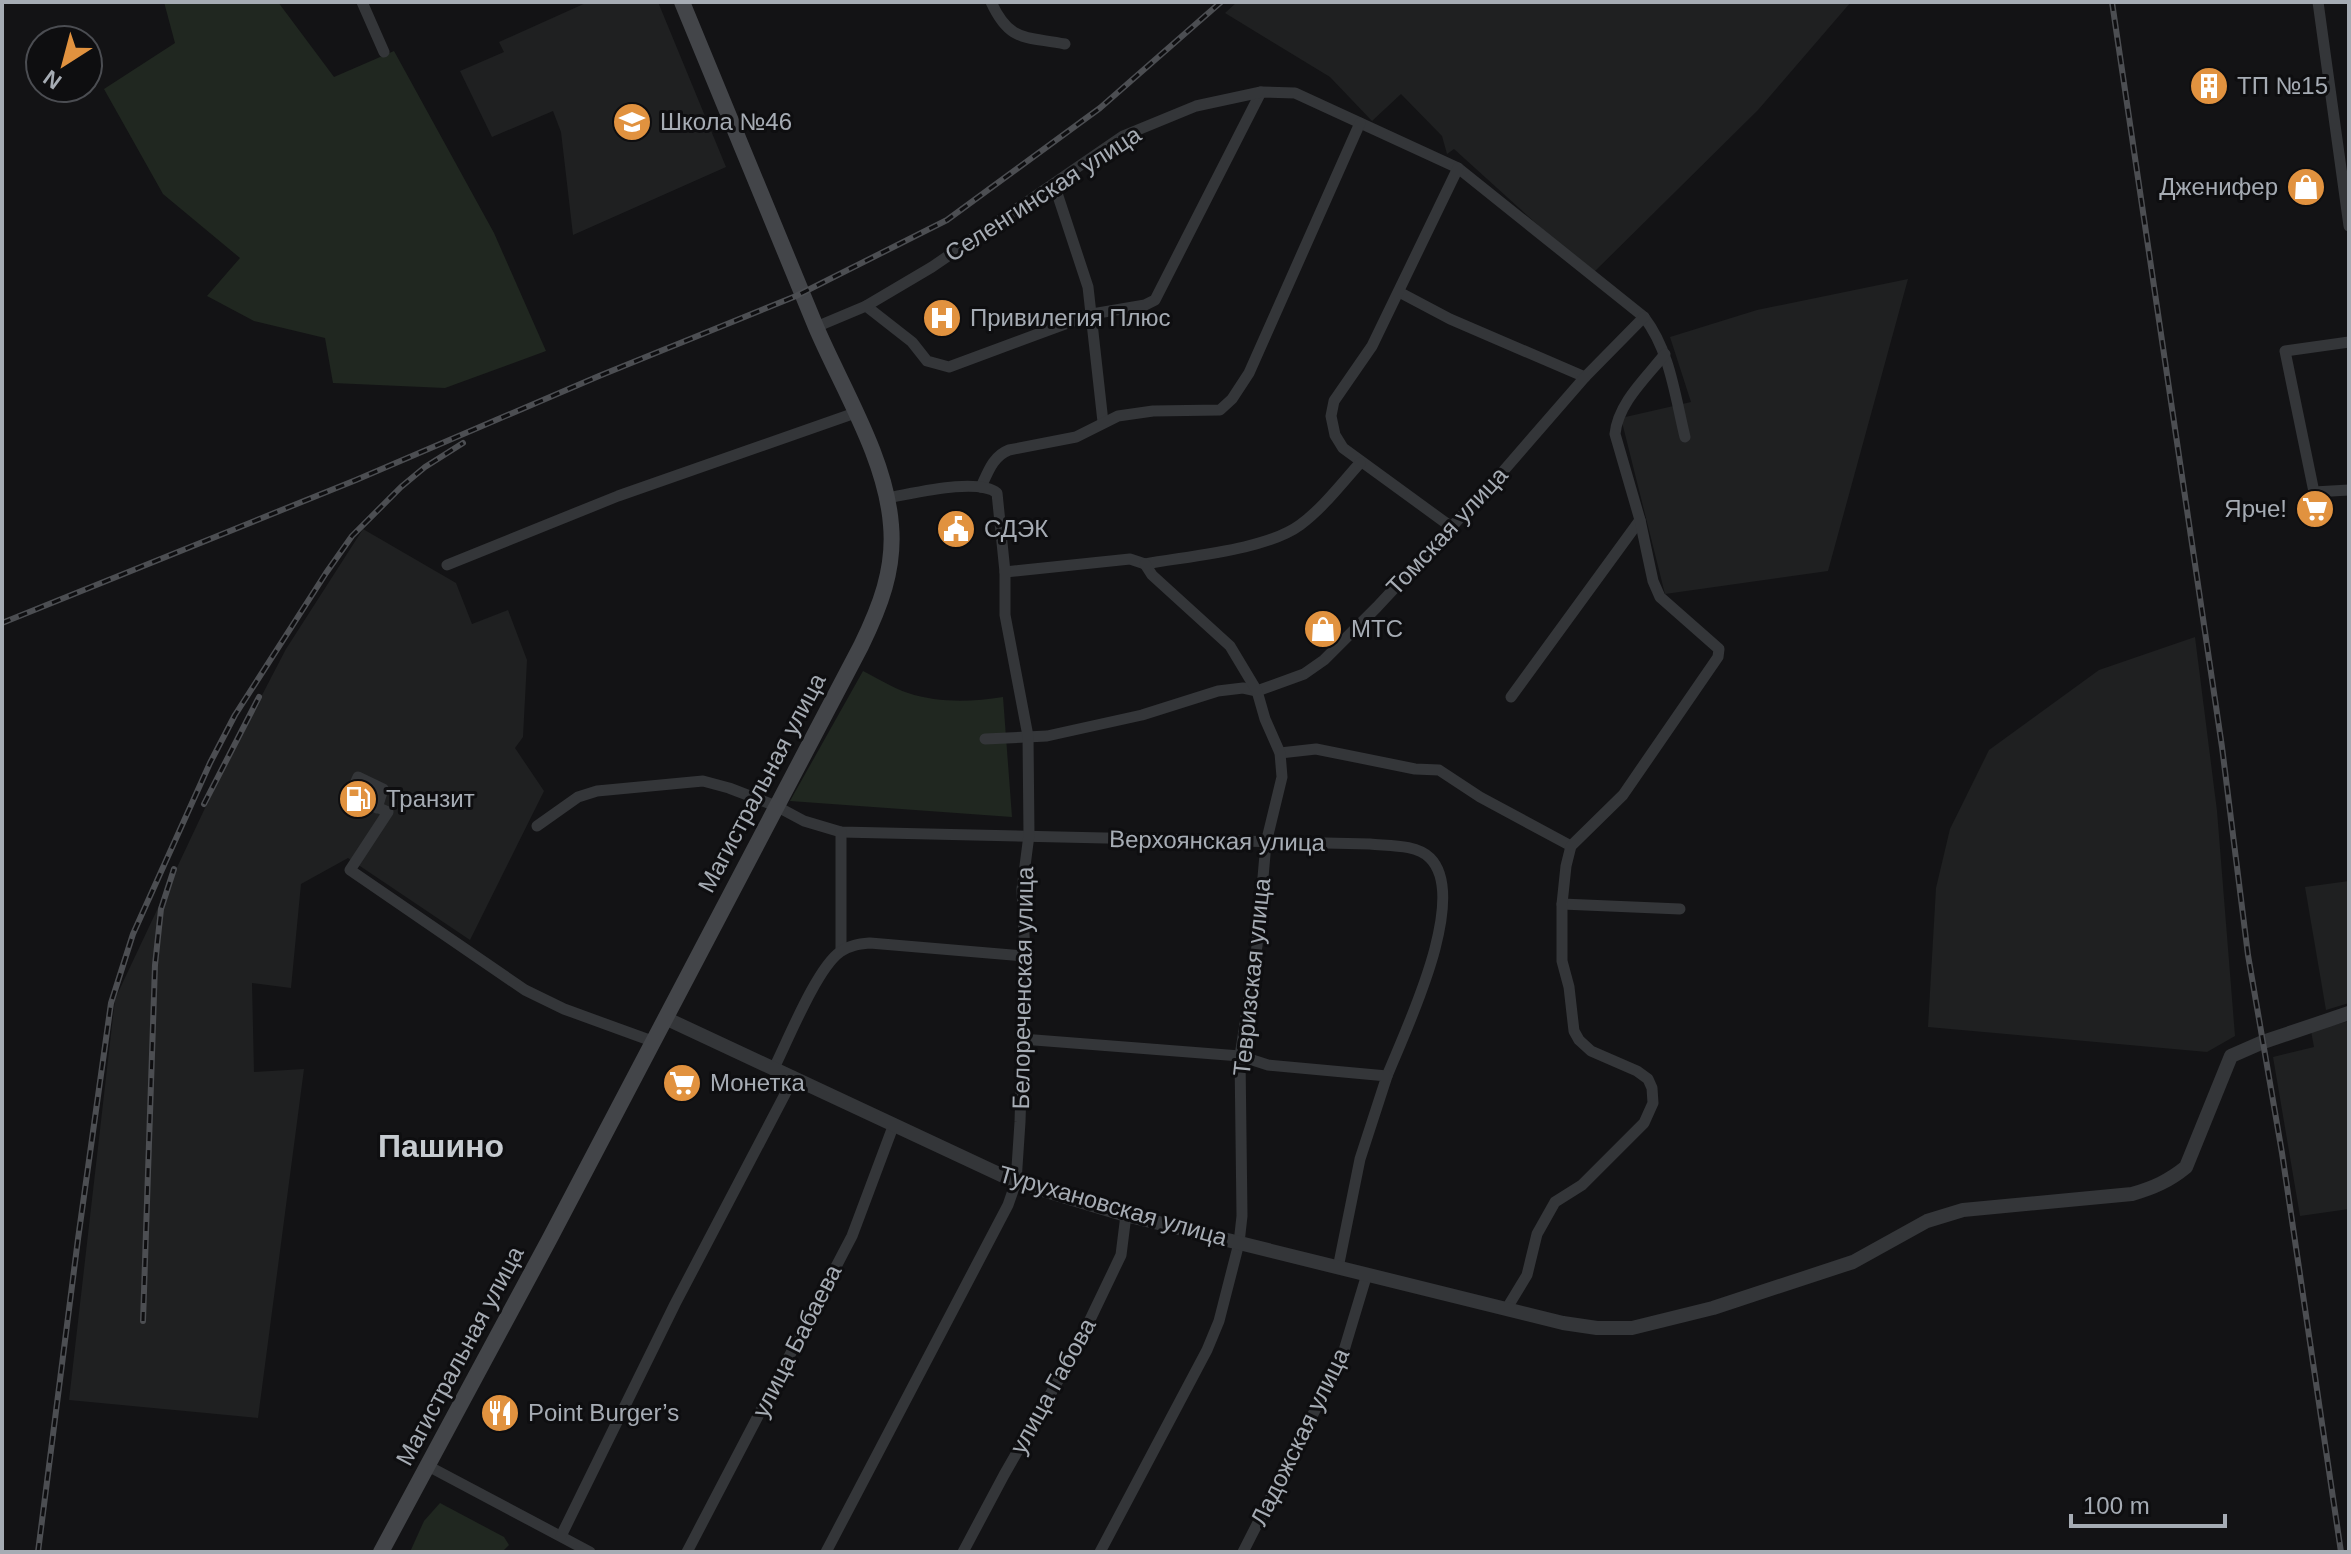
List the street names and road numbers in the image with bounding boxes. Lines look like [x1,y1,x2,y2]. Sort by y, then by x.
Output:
street label: Селенгинская улица [940,120,1146,267]
street label: Томская улица [1381,461,1513,600]
street label: Магистральная улица [692,668,831,897]
street label: Верхоянская улица [1109,825,1326,856]
street label: Белореченская улица [1007,866,1038,1110]
street label: Тевризская улица [1228,876,1275,1077]
street label: Турухановская улица [996,1160,1231,1251]
street label: Магистральная улица [390,1241,529,1470]
street label: улица Бабаева [747,1259,847,1422]
street label: улица Габова [1004,1313,1101,1458]
street label: Ладожская улица [1245,1343,1355,1530]

